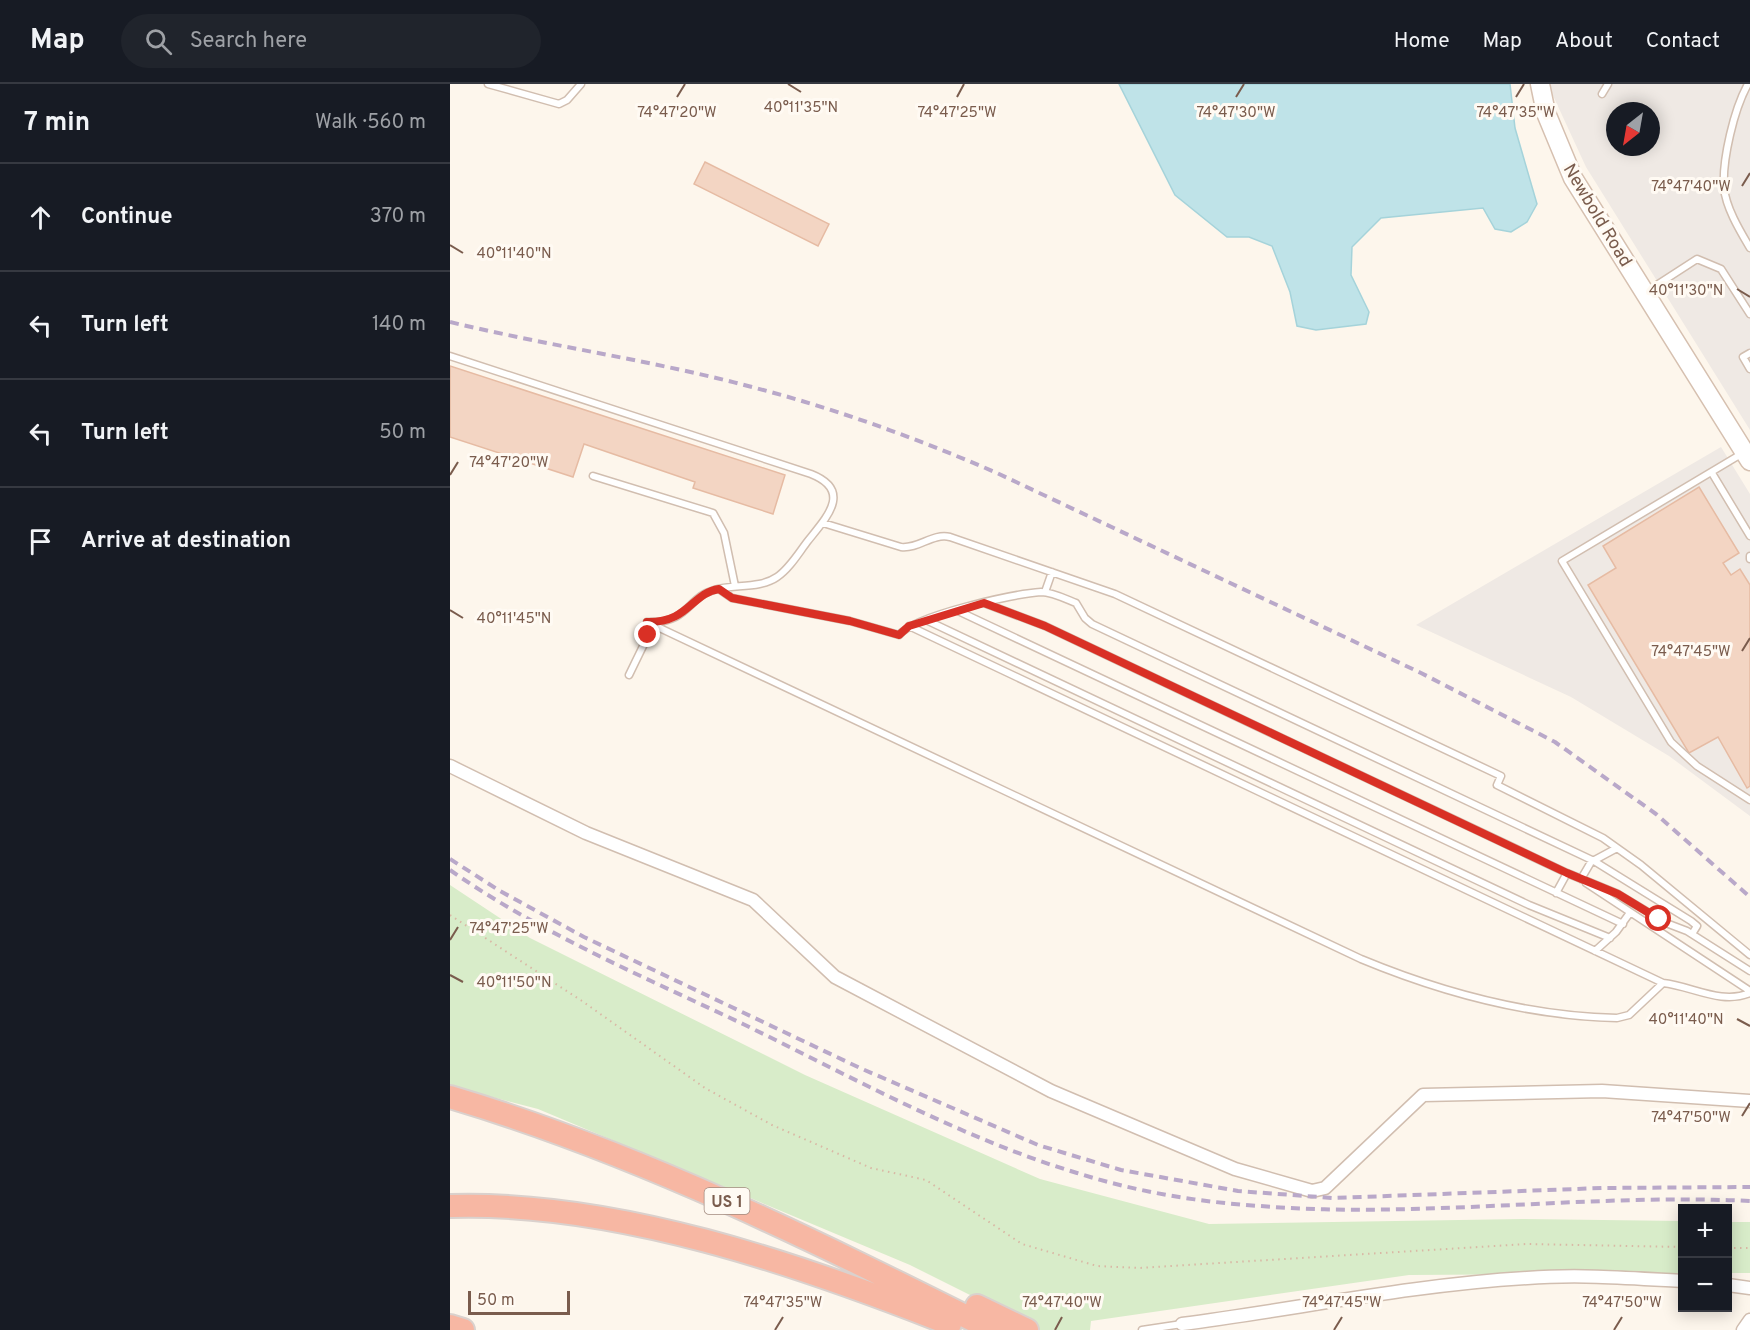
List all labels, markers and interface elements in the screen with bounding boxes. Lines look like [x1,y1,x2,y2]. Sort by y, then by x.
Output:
search box [121,14,541,68]
text: Map [30,23,85,59]
icon: search [142,25,175,58]
text: Search here [190,28,307,55]
text: Home [1394,28,1450,55]
text: Map [1483,28,1522,55]
text: About [1555,28,1613,55]
text: Contact [1646,28,1720,55]
text: 40°11'35"N [764,99,838,118]
north arrow [1606,102,1660,156]
text: 74°47'20"W [637,104,717,123]
text: 74°47'25"W [917,104,997,123]
text: 74°47'30"W [1196,104,1276,123]
text: 74°47'35"W [1477,104,1555,123]
text: 7 min [24,107,90,140]
text: Walk · 560 m [315,110,426,136]
street label: Newbold Road [1557,160,1637,272]
text: 74°47'40"W [1651,178,1731,197]
icon: ahead [24,201,57,234]
text: Continue [81,204,172,231]
text: 370 m [370,204,426,230]
text: 40°11'40"N [476,245,552,264]
text: 40°11'30"N [1649,282,1723,301]
icon: left [24,309,57,342]
text: Turn left [81,312,169,339]
text: 140 m [372,312,426,338]
icon: left [24,417,57,450]
text: Turn left [81,420,169,447]
text: 50 m [379,420,426,446]
text: 74°47'20"W [469,454,549,473]
icon: arrive [24,525,57,558]
text: Arrive at destination [81,528,291,555]
text: 40°11'45"N [477,610,551,629]
route end [634,621,660,647]
text: 74°47'45"W [1651,643,1731,662]
route start [1645,905,1671,931]
text: 74°47'25"W [469,920,549,939]
text: 40°11'50"N [476,974,552,993]
text: 40°11'40"N [1648,1011,1724,1030]
text: 74°47'50"W [1651,1109,1731,1128]
road number: US 1 [704,1188,750,1214]
map controls [1678,1204,1732,1312]
button: + [1678,1204,1732,1258]
button: − [1678,1258,1732,1312]
scale bar [468,1288,570,1316]
text: 50 m [477,1291,515,1311]
text: 74°47'35"W [744,1294,822,1313]
text: 74°47'40"W [1022,1294,1102,1313]
text: 74°47'45"W [1302,1294,1382,1313]
text: 74°47'50"W [1582,1294,1662,1313]

